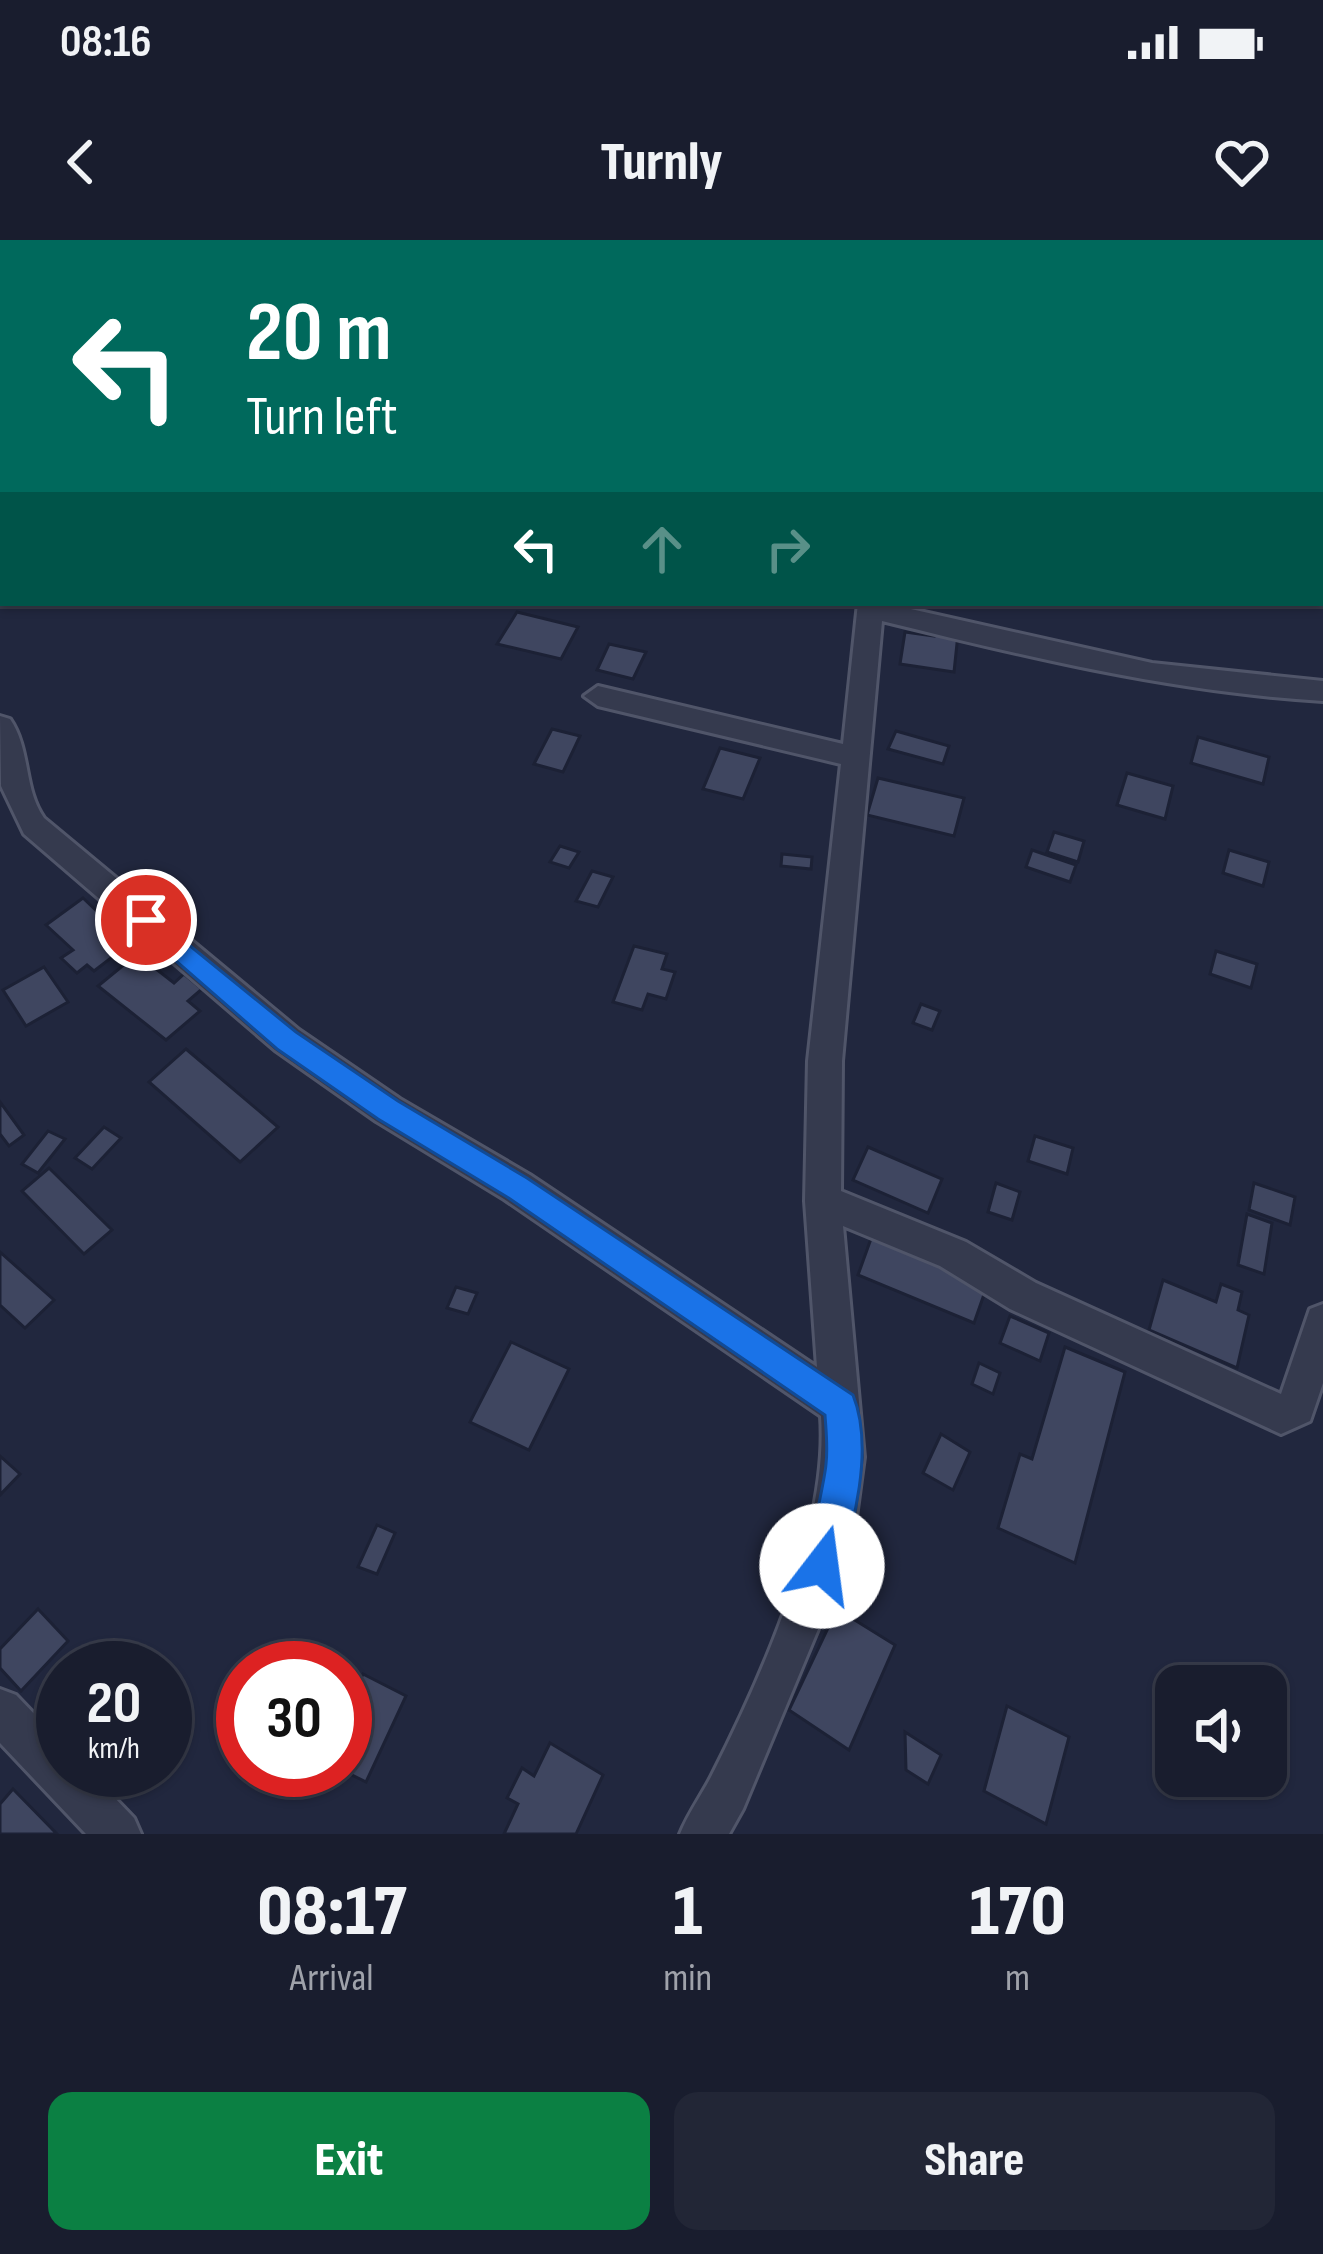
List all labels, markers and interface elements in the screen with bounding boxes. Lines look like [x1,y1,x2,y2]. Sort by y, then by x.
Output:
text: 08:16 [60,15,152,70]
icon: back [48,129,114,195]
icon: heart [1209,129,1275,195]
text: Turnly [601,130,722,195]
text: 20 m [246,283,392,384]
icon: left [48,288,204,444]
text: Turn left [246,385,398,450]
icon: left [503,516,569,582]
icon: ahead [629,516,695,582]
icon: right [755,516,821,582]
pin [95,869,197,971]
icon: arrive [113,887,179,953]
position arrow [759,1503,885,1629]
speed limit sign: 30 [216,1641,372,1797]
map controls [1155,1665,1287,1797]
button: sound [1155,1665,1287,1797]
text: 20 [87,1668,141,1740]
text: km/h [88,1731,140,1767]
text: 08:17 [257,1869,406,1956]
text: 1 [673,1869,703,1956]
text: 170 [969,1869,1066,1956]
text: Arrival [290,1955,374,2002]
text: min [663,1955,712,2002]
text: m [1005,1955,1030,2002]
button: Exit [48,2092,650,2230]
button: Share [674,2092,1275,2230]

